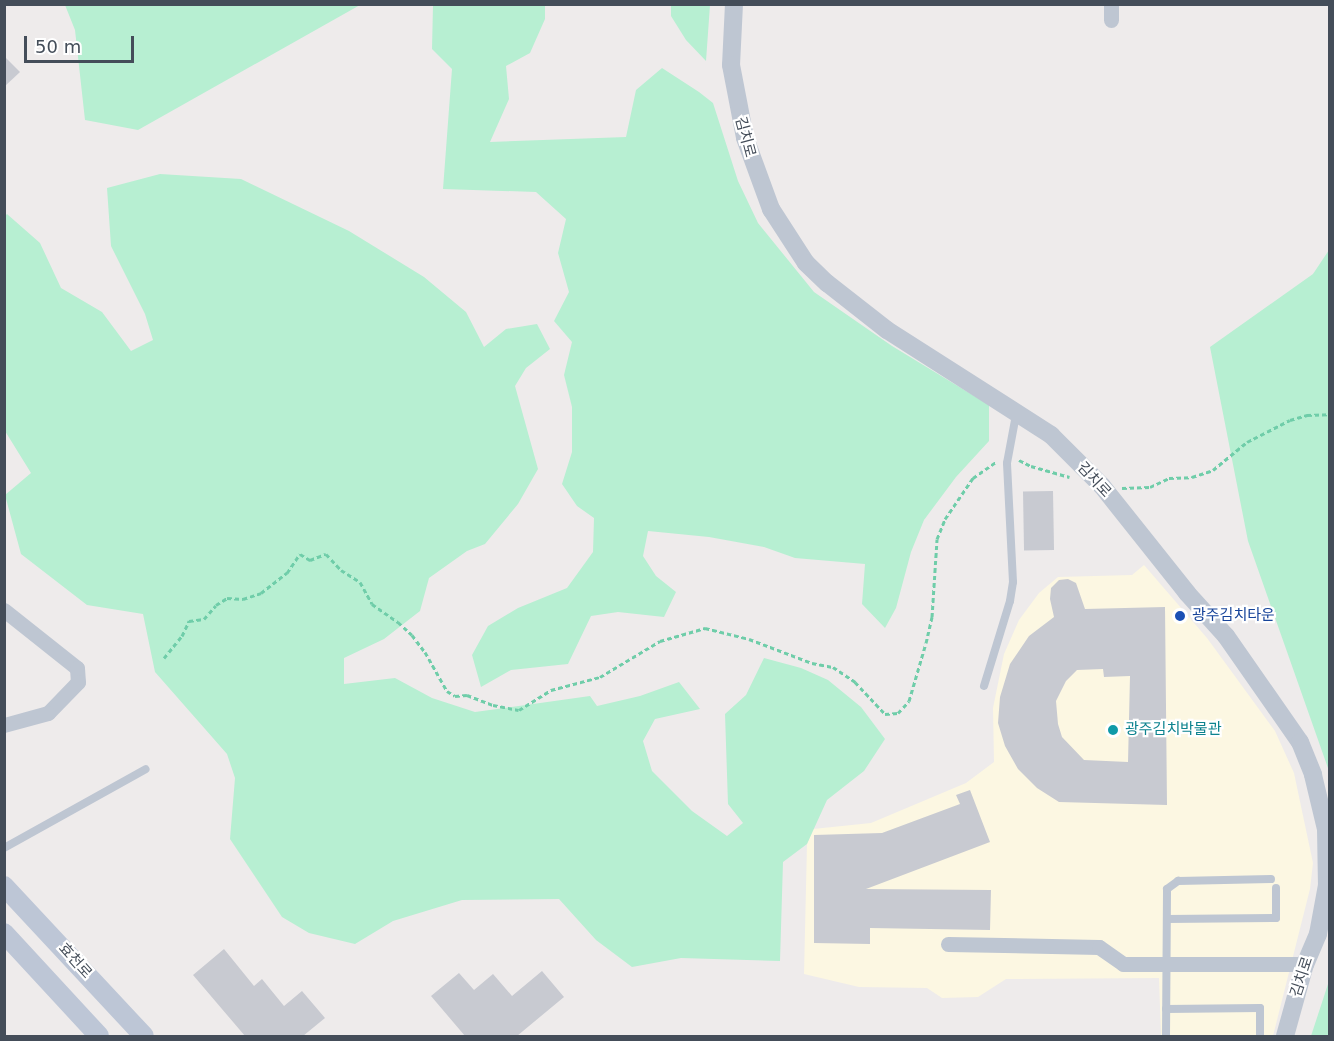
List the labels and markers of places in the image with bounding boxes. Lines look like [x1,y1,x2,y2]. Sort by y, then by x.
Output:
place label: 광주김치타운 [1192,607,1275,625]
marker: 광주김치타운 [1173,609,1187,623]
place label: 광주김치박물관 [1125,721,1222,739]
marker: 광주김치박물관 [1106,723,1120,737]

